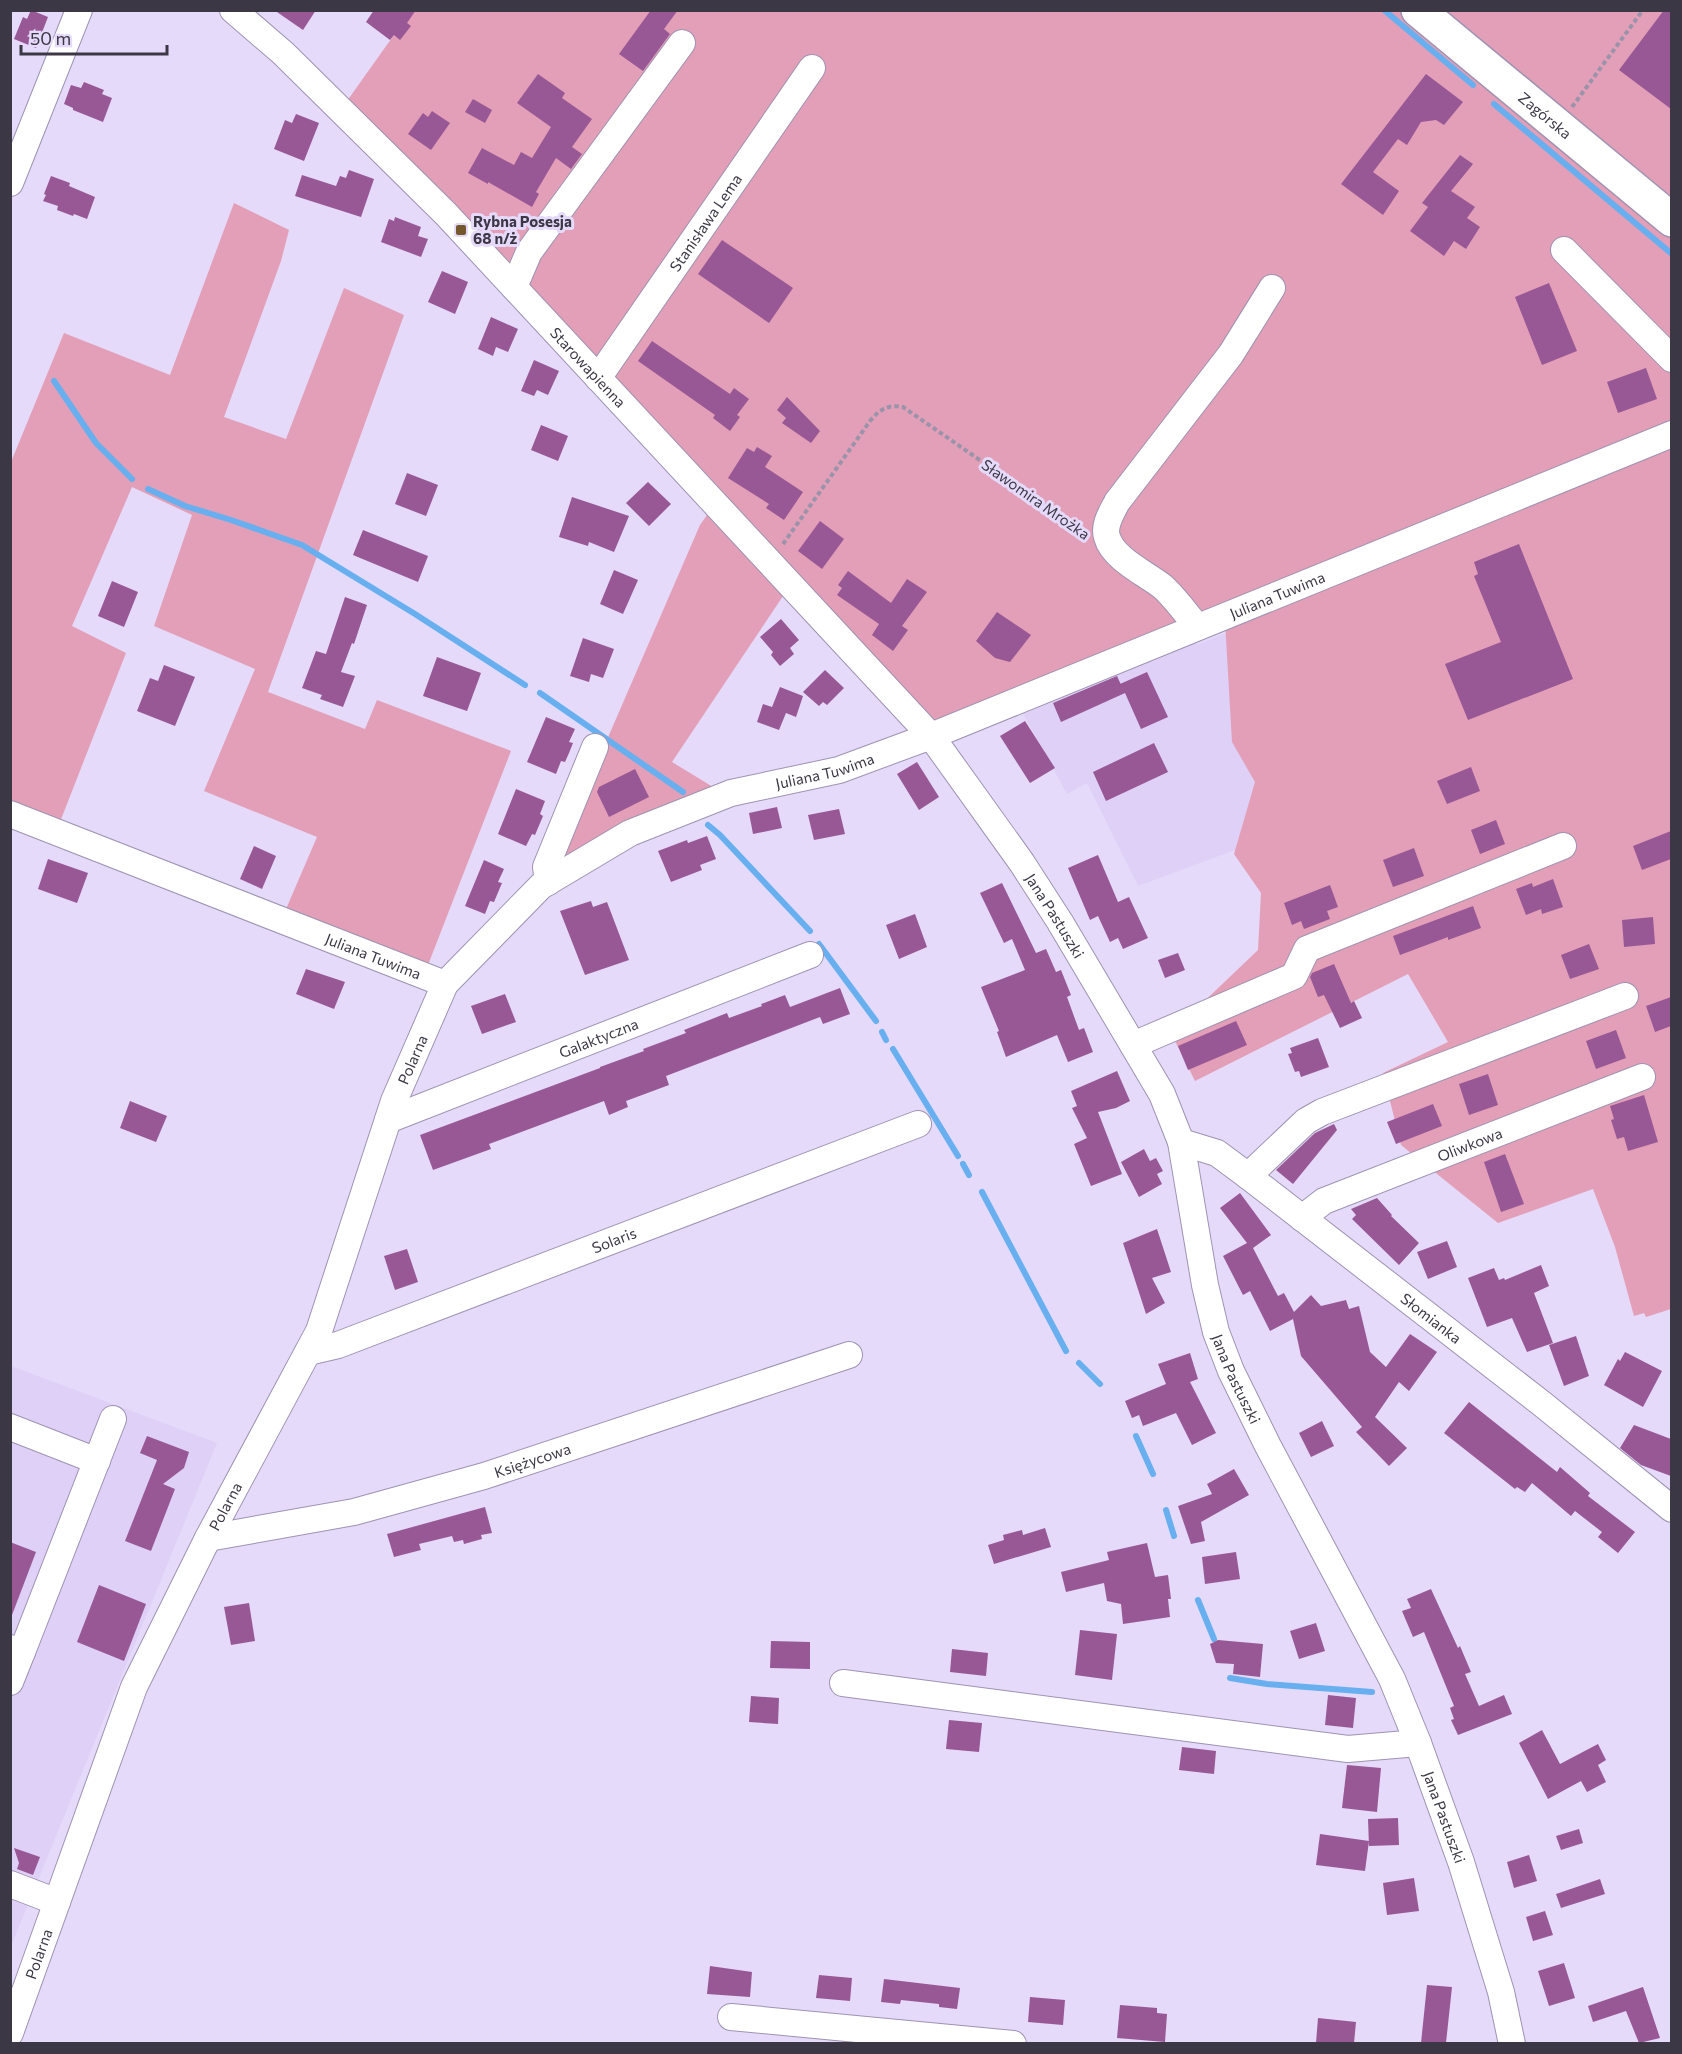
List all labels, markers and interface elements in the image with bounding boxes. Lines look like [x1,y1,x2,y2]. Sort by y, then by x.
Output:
scale bar [21,18,166,56]
text: 50 m [30,27,71,49]
street label: Zagórska [1515,88,1575,142]
street label: Stanisława Lema [666,170,745,275]
place label: Rybna Posesja 68 n/ż [473,212,572,247]
marker: Rybna Posesja 68 n/ż [454,223,468,237]
street label: Starowapienna [547,323,630,411]
street label: Sławomira Mrożka [979,455,1093,543]
street label: Juliana Tuwima [1227,568,1327,622]
street label: Juliana Tuwima [774,749,876,792]
street label: Jana Pastuszki [1022,870,1088,961]
street label: Juliana Tuwima [323,929,424,983]
street label: Galaktyczna [556,1014,641,1061]
street label: Polarna [393,1032,431,1087]
street label: Oliwkowa [1434,1123,1505,1165]
street label: Solaris [589,1223,639,1257]
street label: Słomianka [1397,1289,1465,1347]
street label: Jana Pastuszki [1209,1331,1265,1427]
street label: Księżycowa [492,1439,573,1481]
street label: Polarna [205,1479,245,1533]
street label: Jana Pastuszki [1420,1769,1470,1865]
street label: Polarna [21,1926,56,1982]

